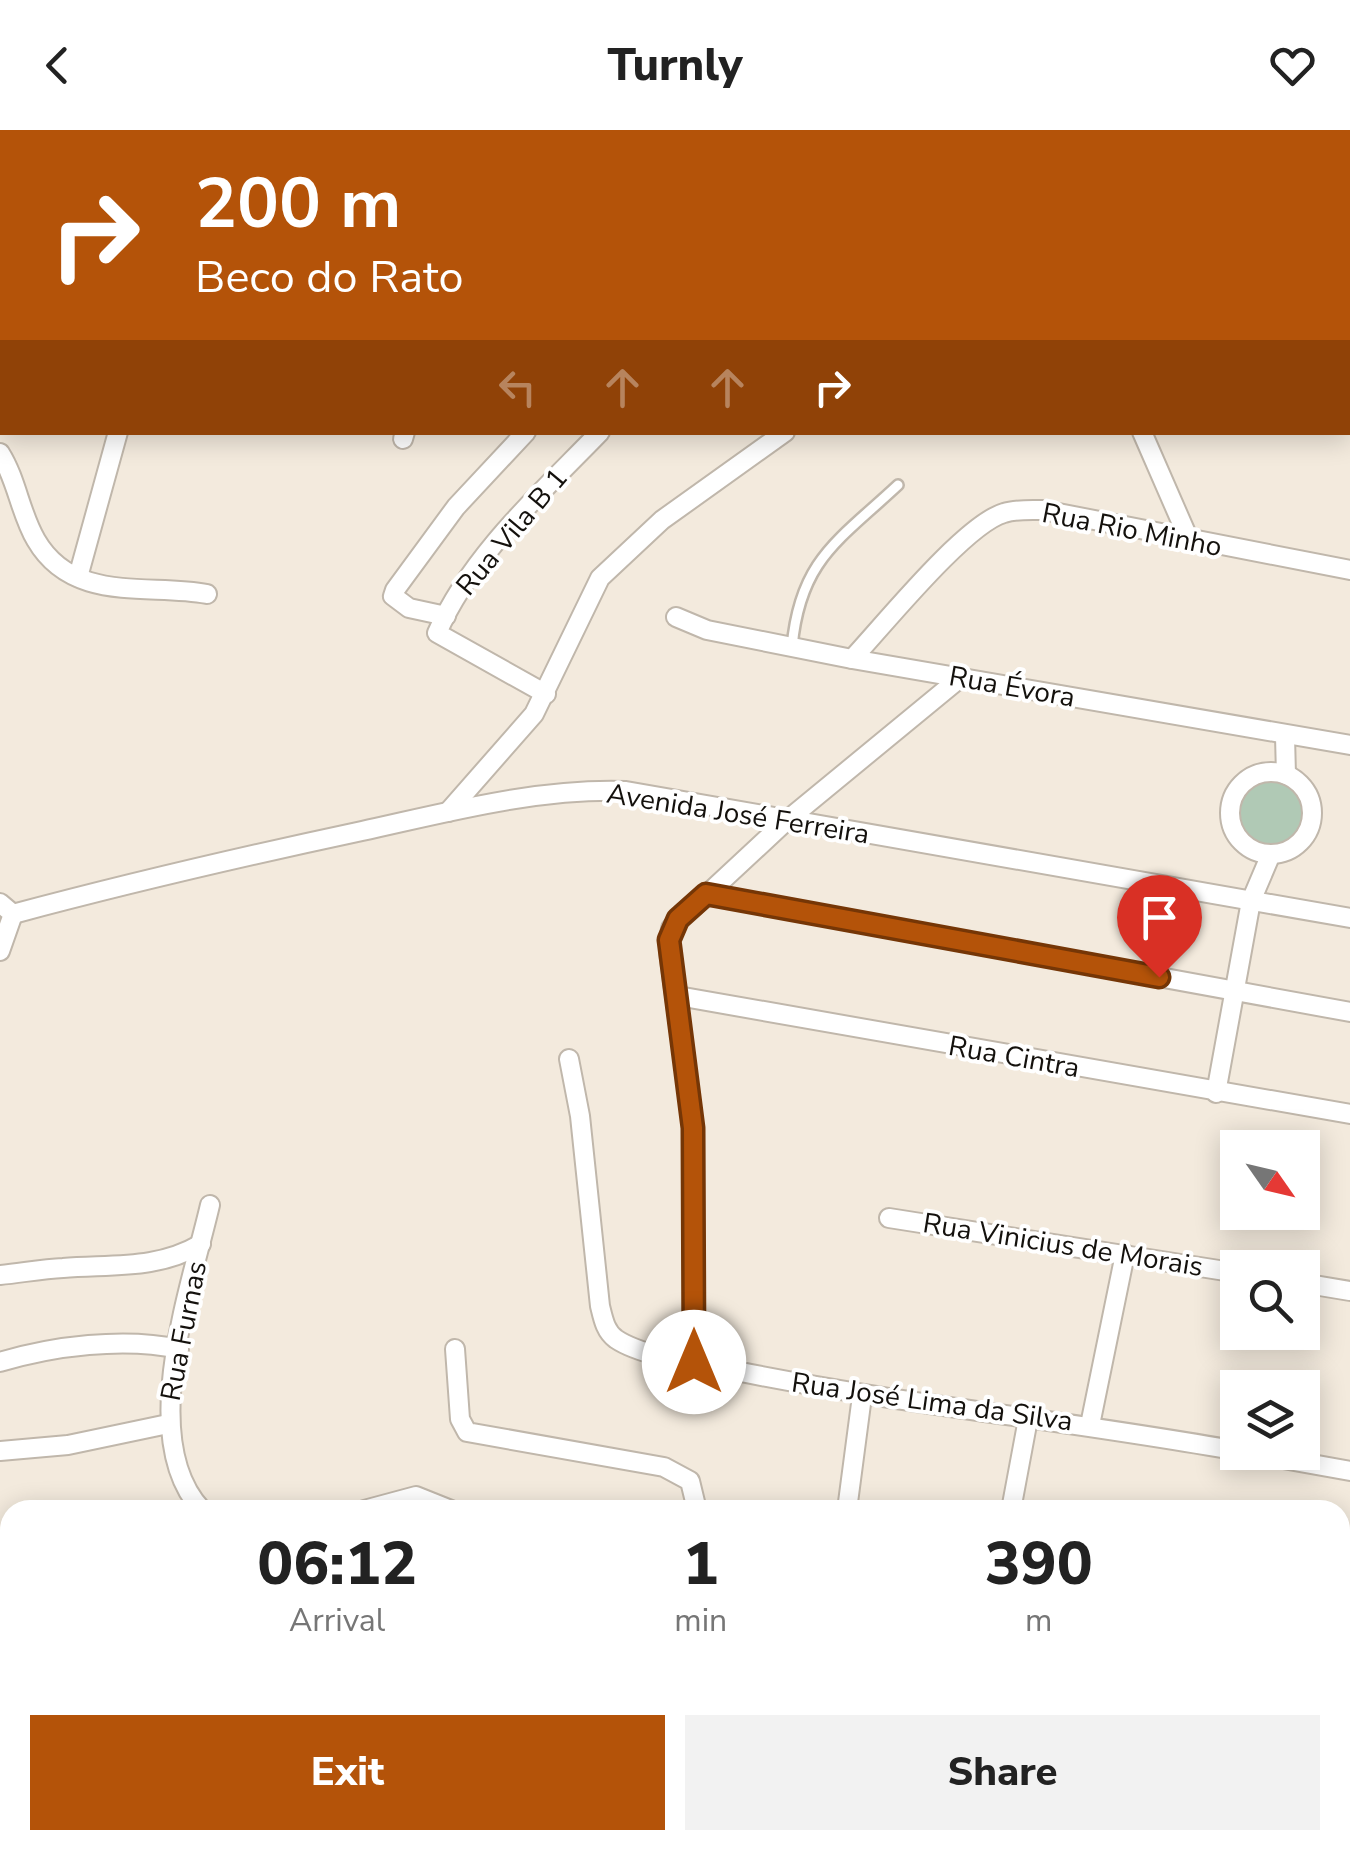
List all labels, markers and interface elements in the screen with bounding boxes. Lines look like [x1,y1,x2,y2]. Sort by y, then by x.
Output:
text: Turnly [607,35,743,96]
icon: back [30,38,85,93]
icon: heart [1265,38,1320,93]
text: 200 m [195,156,401,252]
icon: right [30,170,160,300]
text: Beco do Rato [195,247,464,308]
icon: left [490,360,545,415]
icon: ahead [595,360,650,415]
icon: ahead [700,360,755,415]
icon: right [805,360,860,415]
street label: Rua Vila B 1 [447,460,577,604]
street label: Rua Rio Minho [1039,494,1225,566]
street label: Rua Évora [946,657,1078,717]
street label: Avenida José Ferreira [604,774,872,854]
pin [1117,875,1202,978]
icon: arrive [1132,890,1187,945]
street label: Rua Cintra [946,1027,1082,1087]
north arrow [1220,1130,1320,1230]
map controls [1220,1130,1320,1470]
street label: Rua Vinicius de Morais [920,1204,1206,1286]
button: search [1220,1250,1320,1350]
street label: Rua Furnas [152,1258,216,1404]
position arrow [642,1310,746,1414]
street label: Rua José Lima da Silva [789,1363,1075,1441]
button: layers [1220,1370,1320,1470]
text: 06:12 [257,1523,417,1605]
text: 1 [683,1523,719,1605]
text: 390 [985,1523,1093,1605]
text: Arrival [289,1599,385,1642]
text: min [674,1599,727,1642]
text: m [1025,1599,1052,1642]
button: Exit [30,1715,665,1830]
button: Share [685,1715,1320,1830]

